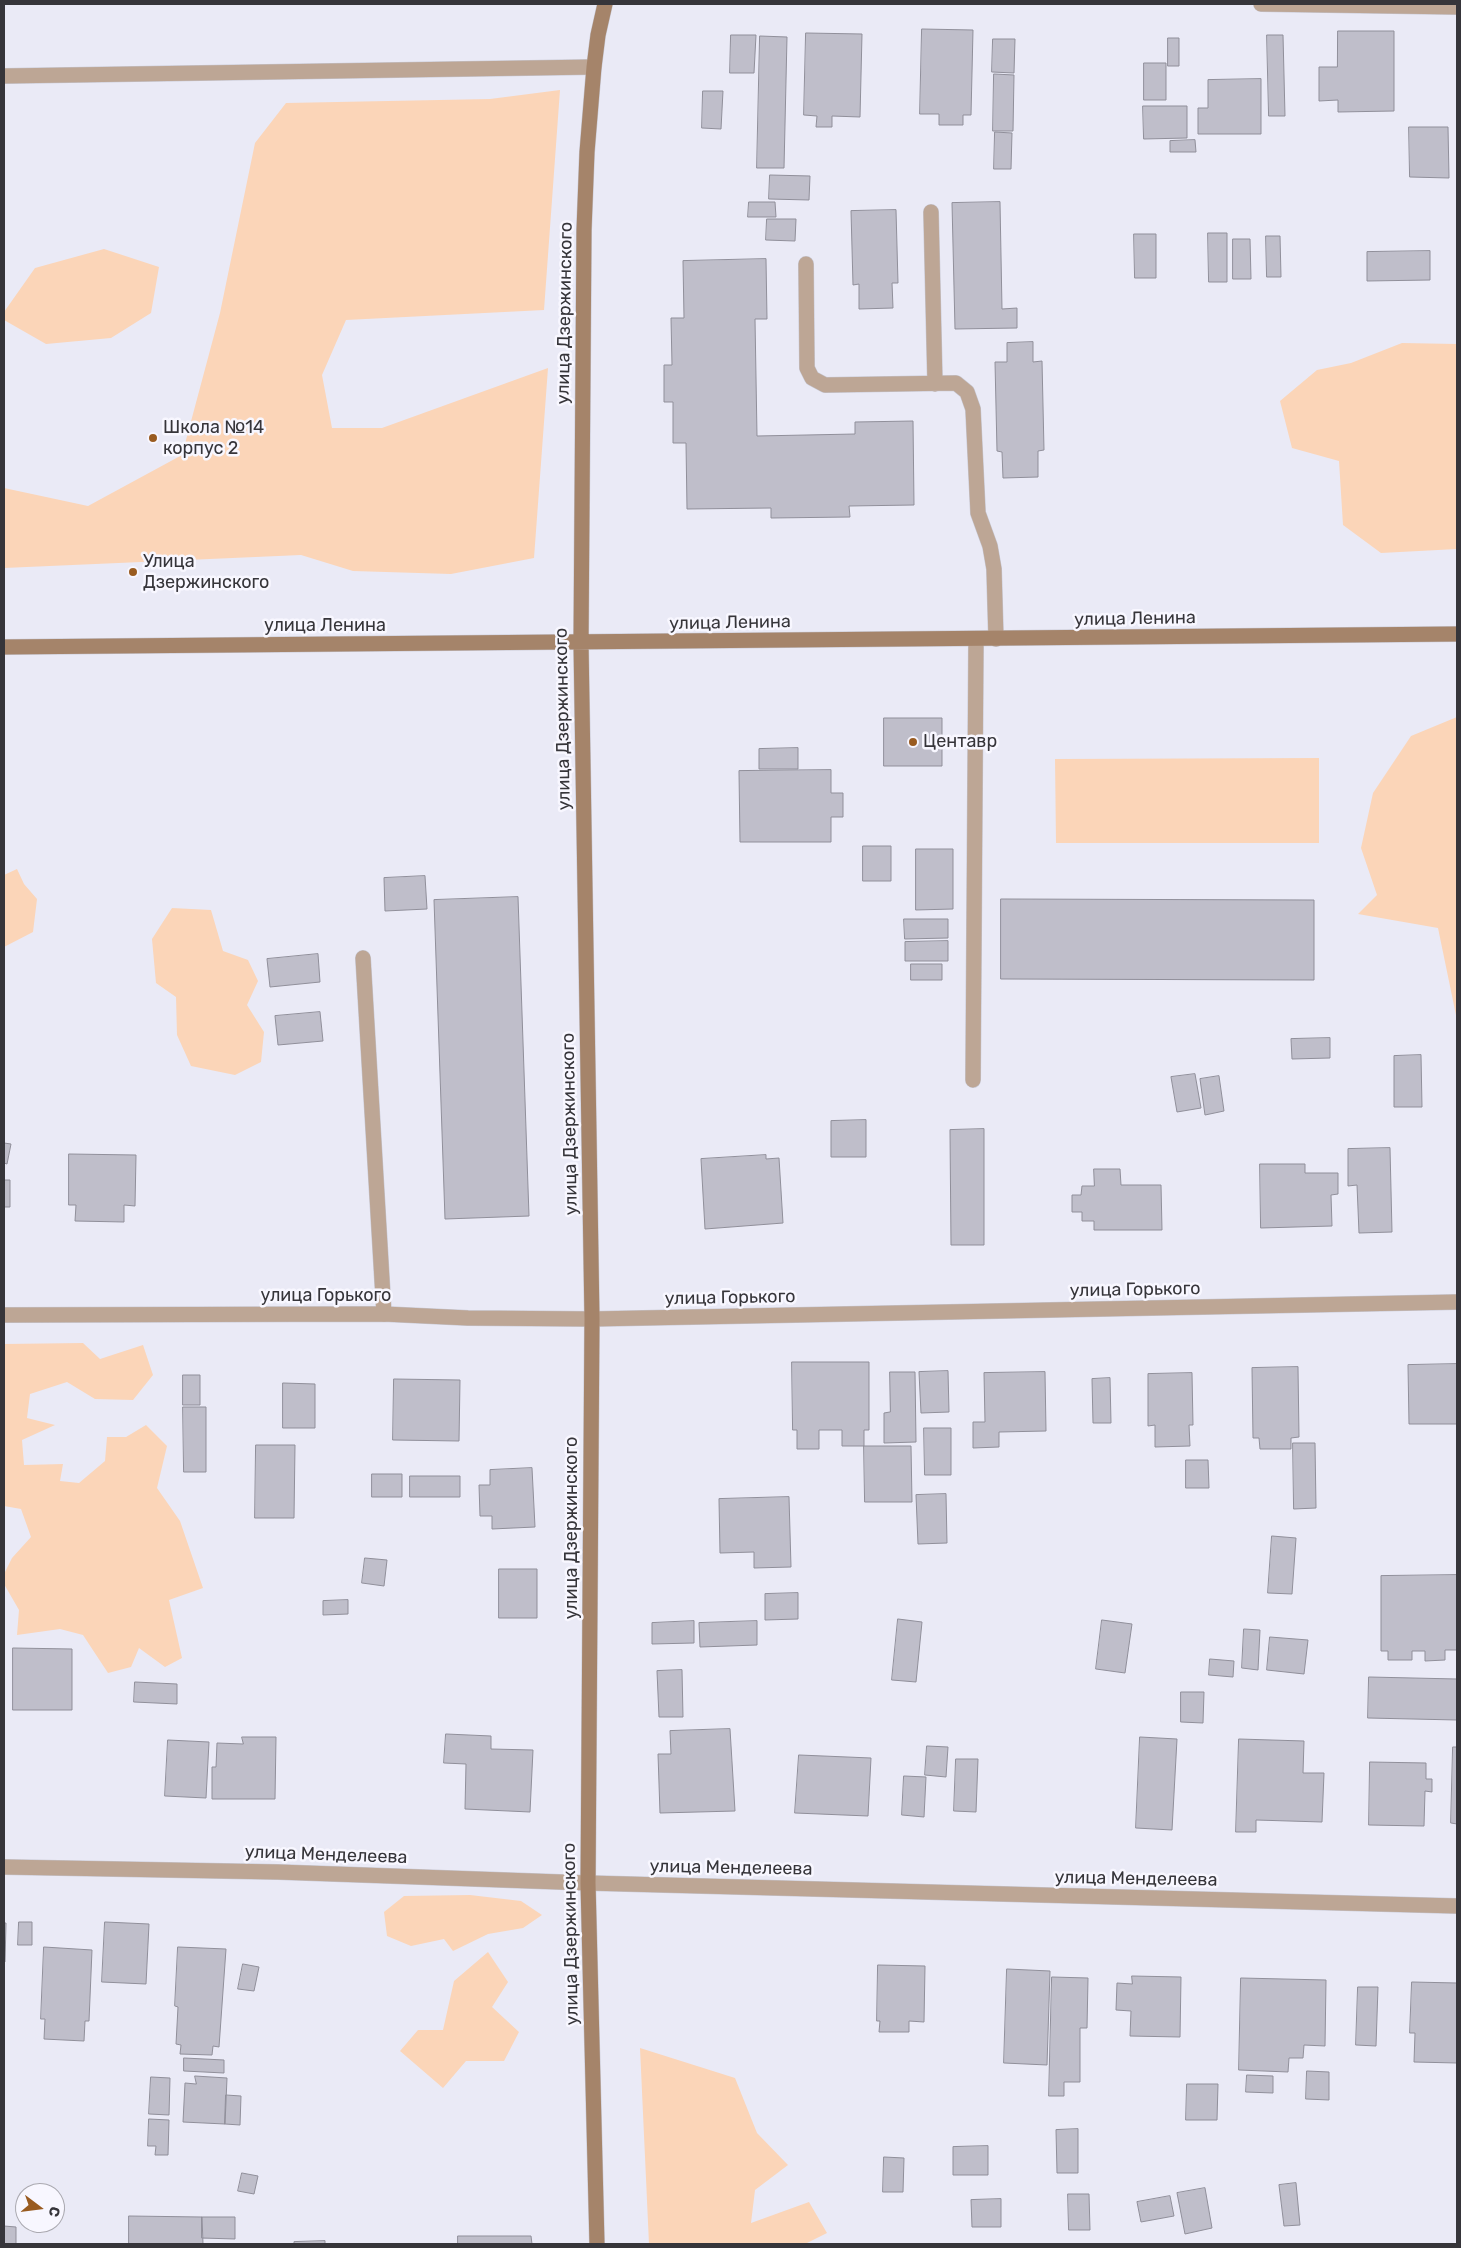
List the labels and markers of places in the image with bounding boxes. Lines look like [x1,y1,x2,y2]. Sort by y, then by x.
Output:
place label: Школа №14 корпус 2 [163,417,264,459]
marker: Школа №14 корпус 2 [147,432,159,444]
place label: Улица Дзержинского [143,551,269,594]
marker: Улица Дзержинского [127,566,139,578]
place label: Центавр [923,731,997,753]
marker: Центавр [907,736,919,748]

